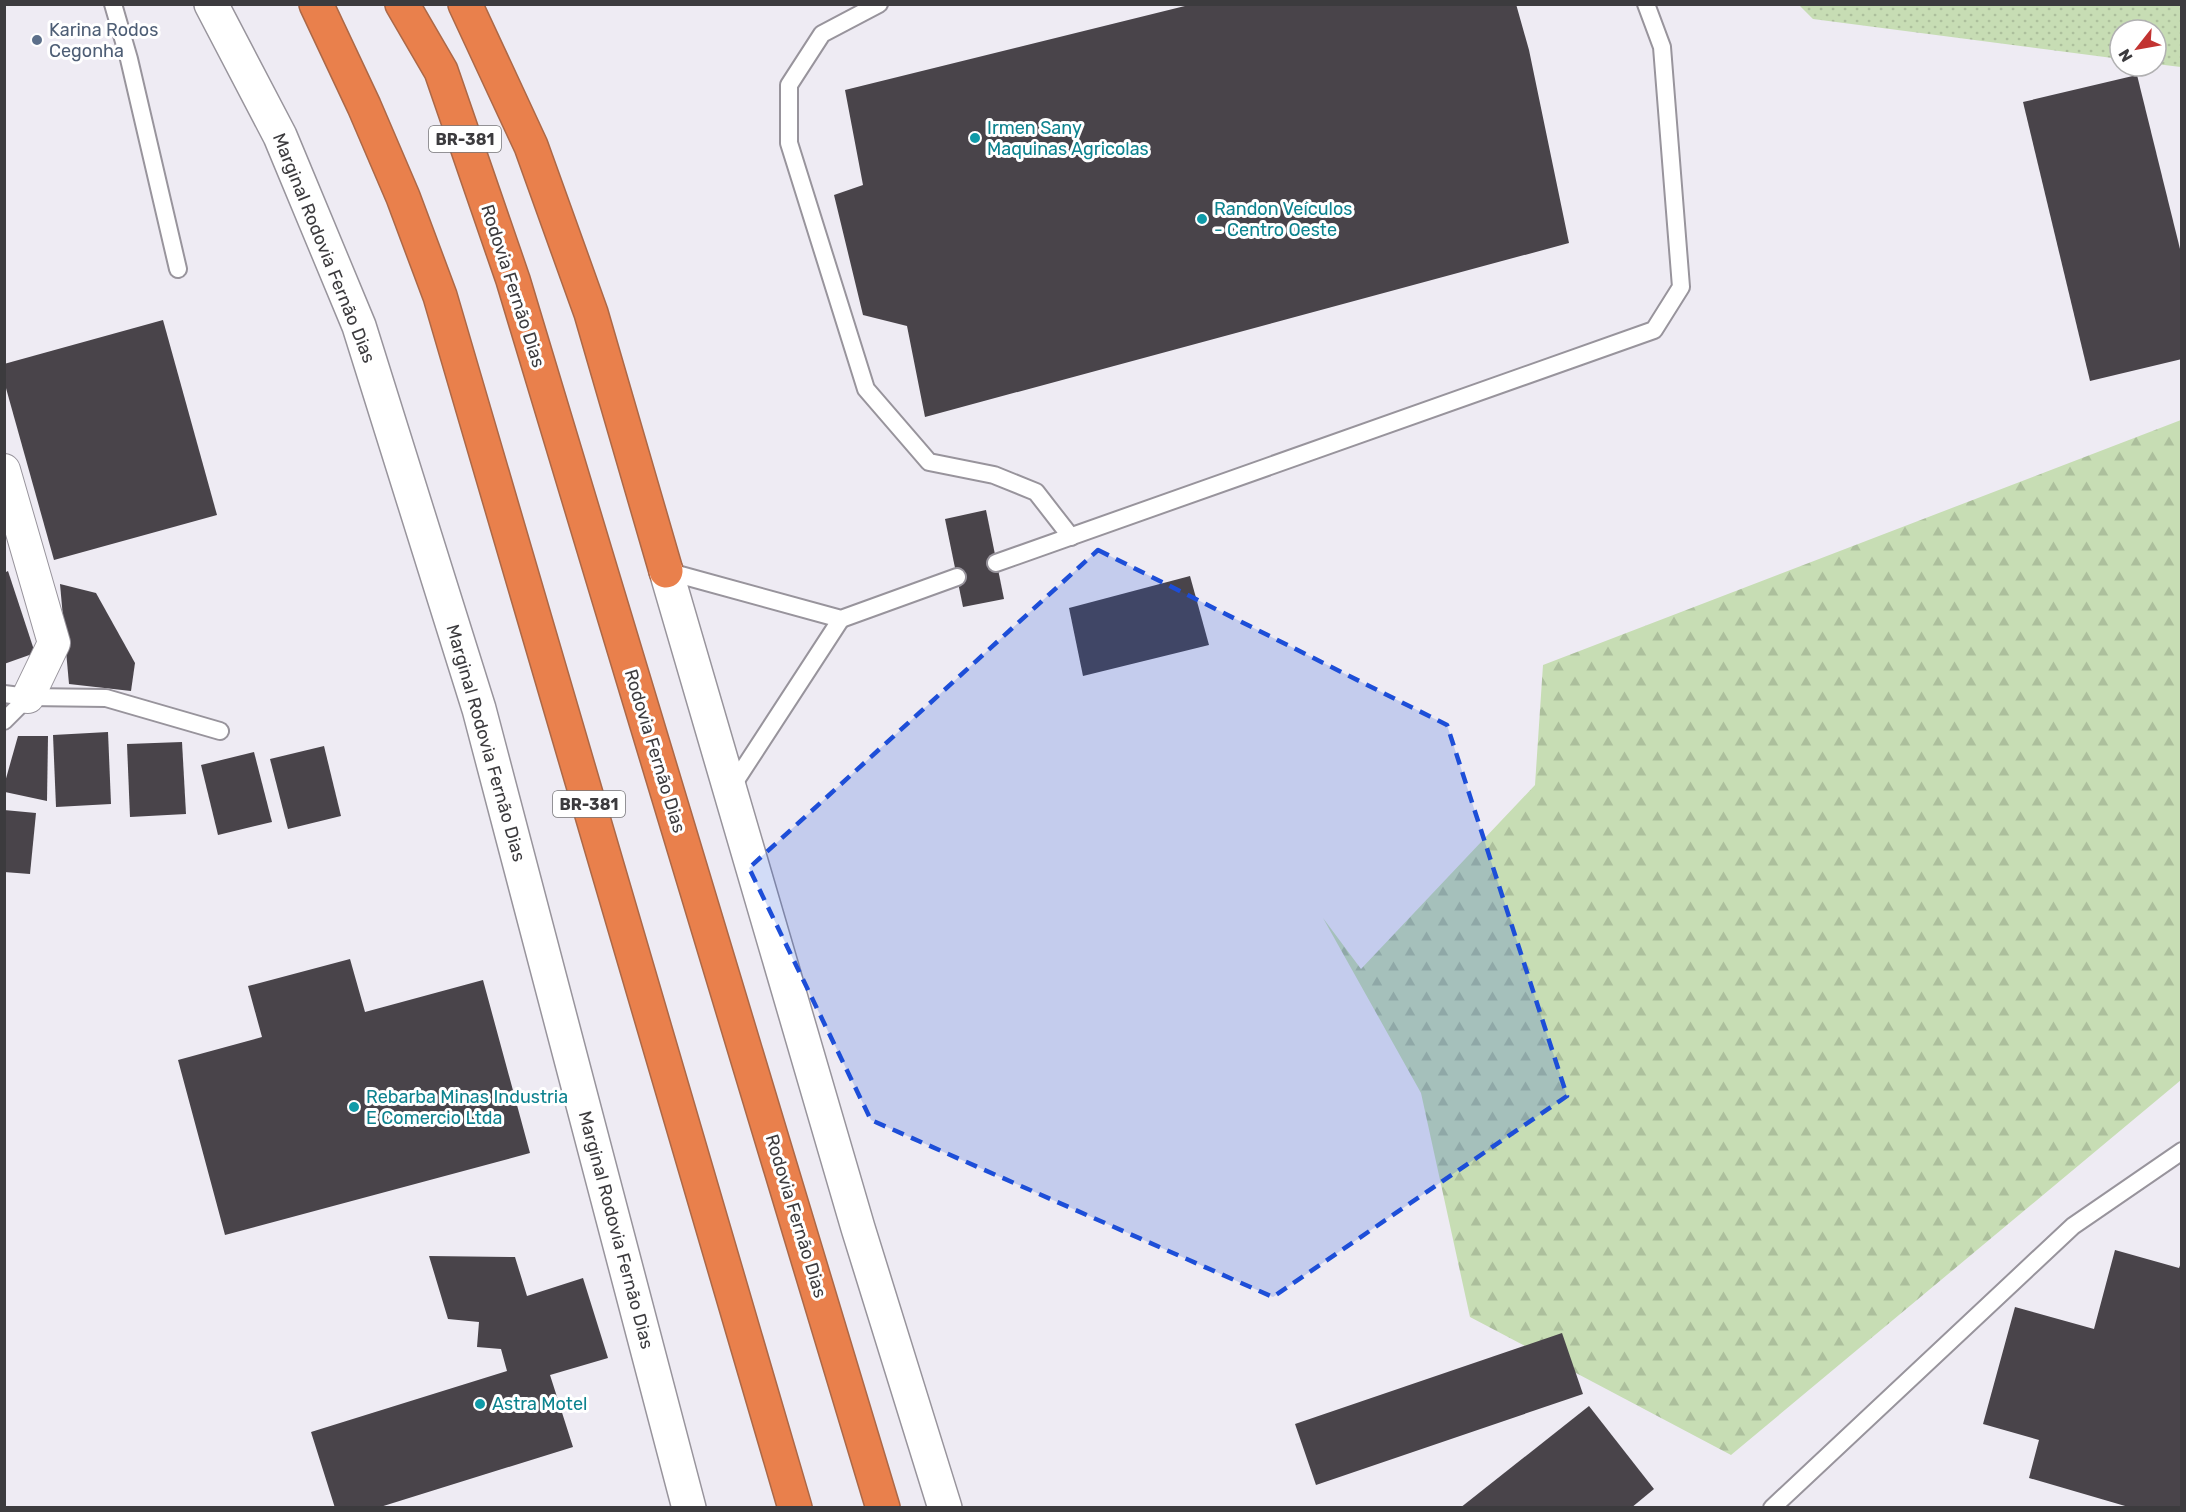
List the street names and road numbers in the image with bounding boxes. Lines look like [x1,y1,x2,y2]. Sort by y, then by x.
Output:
road number: BR-381 [429,126,501,152]
street label: Marginal Rodovia Fernão Dias [268,130,380,366]
street label: Rodovia Fernão Dias [476,202,550,370]
street label: Marginal Rodovia Fernão Dias [442,622,530,864]
street label: Rodovia Fernão Dias [620,666,690,836]
road number: BR-381 [553,791,625,817]
street label: Marginal Rodovia Fernão Dias [574,1108,658,1352]
street label: Rodovia Fernão Dias [761,1131,831,1301]

